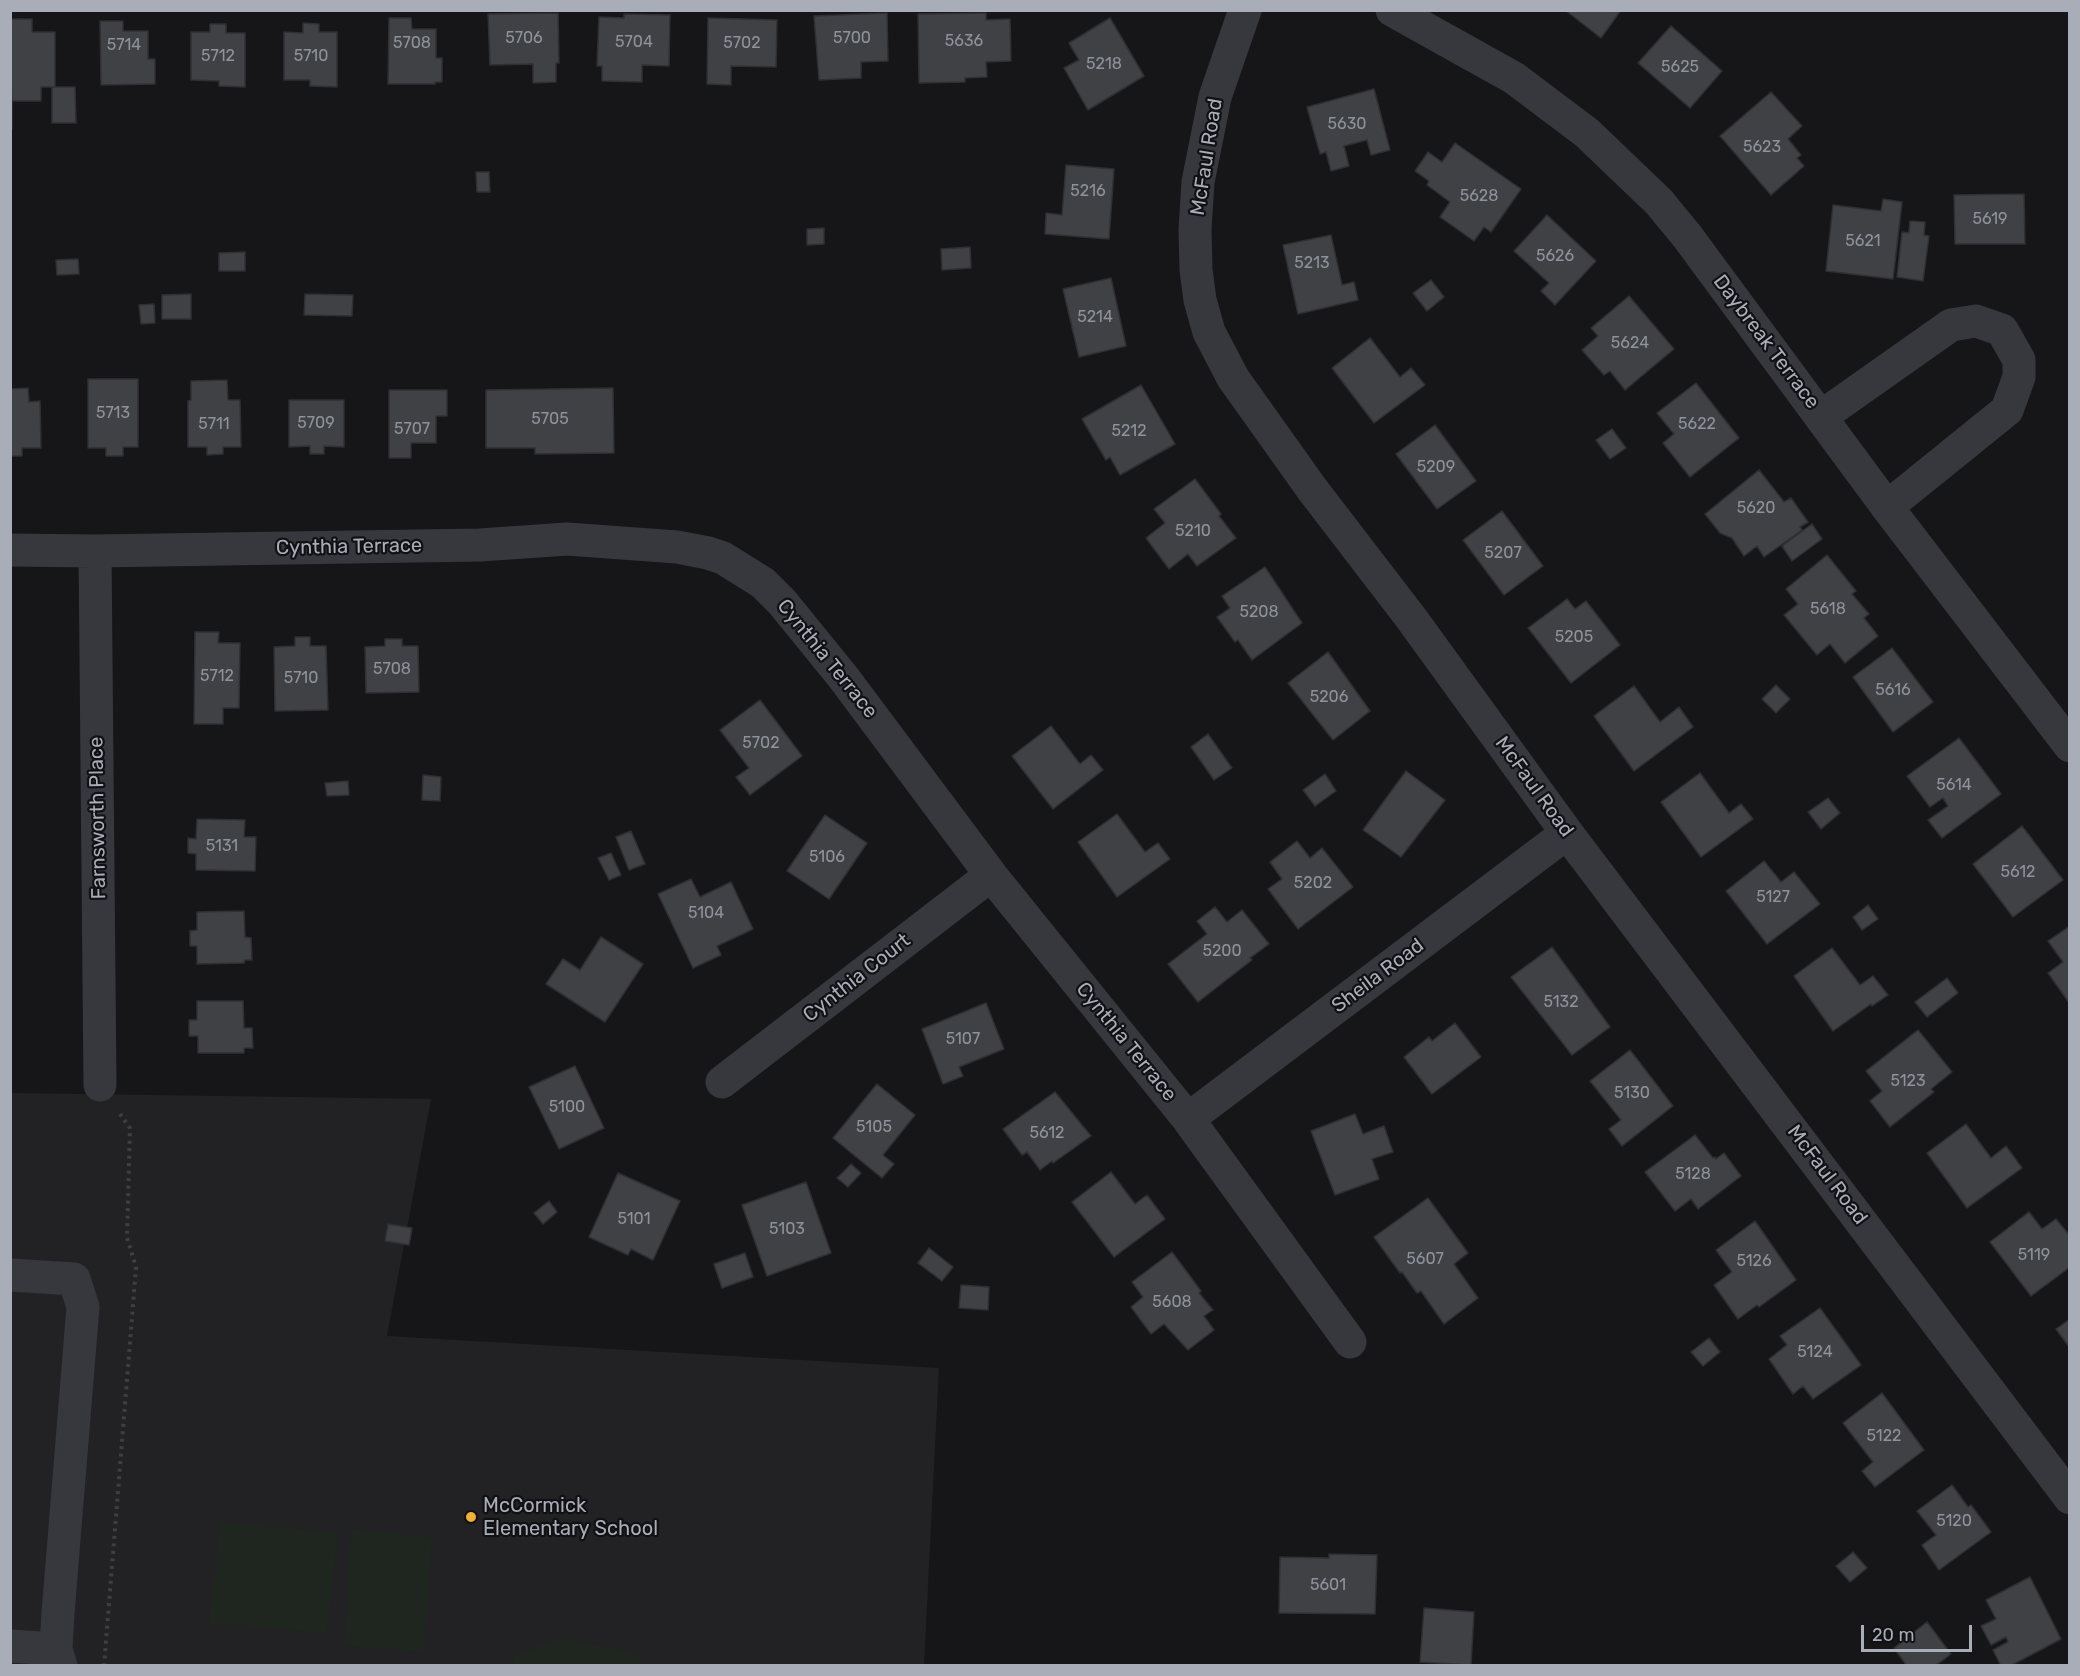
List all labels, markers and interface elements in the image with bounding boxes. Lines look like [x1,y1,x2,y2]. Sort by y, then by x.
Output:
house number: 5706 [505,28,543,48]
house number: 5700 [833,28,871,48]
house number: 5636 [945,31,983,51]
house number: 5704 [615,32,653,52]
house number: 5708 [393,33,431,53]
house number: 5702 [723,33,761,53]
house number: 5714 [107,35,141,55]
house number: 5712 [201,46,235,66]
house number: 5710 [294,46,328,66]
house number: 5218 [1086,54,1122,74]
house number: 5625 [1661,57,1699,77]
street label: McFaul Road [1186,97,1228,217]
house number: 5630 [1328,114,1366,134]
house number: 5623 [1743,137,1781,157]
house number: 5216 [1070,181,1106,201]
house number: 5628 [1460,186,1498,206]
house number: 5619 [1972,209,2008,229]
house number: 5621 [1845,231,1881,251]
house number: 5626 [1536,246,1574,266]
house number: 5213 [1294,253,1330,273]
street label: Daybreak Terrace [1708,270,1824,414]
house number: 5214 [1077,307,1113,327]
house number: 5624 [1611,333,1649,353]
house number: 5713 [96,403,130,423]
house number: 5705 [531,409,569,429]
house number: 5709 [297,413,335,433]
house number: 5711 [198,414,230,434]
house number: 5622 [1678,414,1716,434]
house number: 5707 [394,419,430,439]
house number: 5212 [1111,421,1147,441]
house number: 5209 [1417,457,1455,477]
house number: 5620 [1737,498,1775,518]
house number: 5210 [1175,521,1211,541]
street label: Cynthia Terrace [276,534,422,560]
house number: 5207 [1484,543,1522,563]
street label: Cynthia Terrace [772,595,882,723]
house number: 5618 [1810,599,1846,619]
house number: 5208 [1239,602,1279,622]
house number: 5205 [1555,627,1593,647]
house number: 5708 [373,659,411,679]
house number: 5712 [200,666,234,686]
house number: 5710 [284,668,318,688]
house number: 5616 [1875,680,1911,700]
house number: 5206 [1310,687,1348,707]
street label: McFaul Road [1490,732,1578,842]
house number: 5702 [742,733,780,753]
street label: Farnsworth Place [85,737,111,899]
house number: 5614 [1936,775,1972,795]
house number: 5131 [206,836,238,856]
house number: 5106 [809,847,845,867]
house number: 5612 [2000,862,2036,882]
house number: 5202 [1294,873,1332,893]
house number: 5127 [1756,887,1790,907]
house number: 5104 [688,903,724,923]
street label: Cynthia Court [799,929,915,1027]
street label: Sheila Road [1327,934,1429,1018]
house number: 5200 [1202,941,1242,961]
street label: Cynthia Terrace [1071,978,1181,1106]
house number: 5132 [1543,992,1579,1012]
house number: 5107 [946,1029,980,1049]
house number: 5123 [1890,1071,1926,1091]
house number: 5130 [1614,1083,1650,1103]
house number: 5100 [549,1097,585,1117]
house number: 5105 [856,1117,892,1137]
street label: McFaul Road [1782,1121,1872,1229]
house number: 5612 [1029,1123,1065,1143]
house number: 5128 [1675,1164,1711,1184]
house number: 5101 [617,1209,651,1229]
house number: 5103 [769,1219,805,1239]
house number: 5119 [2018,1245,2050,1265]
house number: 5607 [1406,1249,1444,1269]
house number: 5126 [1736,1251,1772,1271]
house number: 5608 [1152,1292,1192,1312]
house number: 5124 [1797,1342,1833,1362]
house number: 5122 [1867,1426,1901,1446]
place label: McCormick Elementary School [483,1494,658,1541]
marker: McCormick Elementary School [464,1510,478,1524]
house number: 5120 [1936,1511,1972,1531]
house number: 5601 [1310,1575,1346,1595]
scale bar [1864,1613,1975,1651]
text: 20 m [1872,1624,1914,1646]

